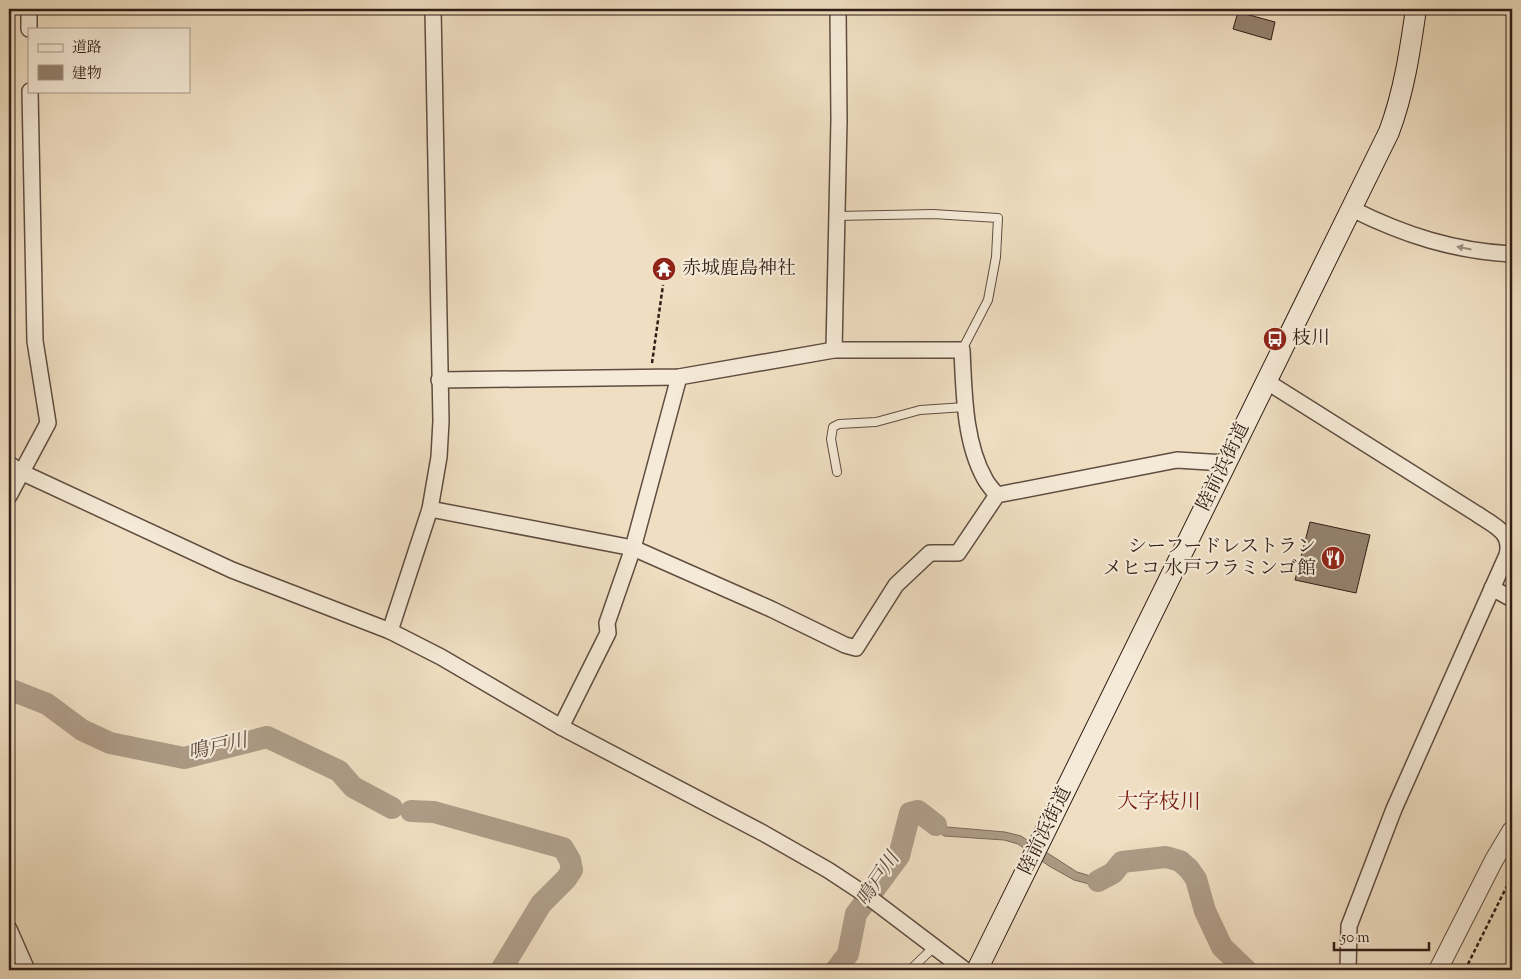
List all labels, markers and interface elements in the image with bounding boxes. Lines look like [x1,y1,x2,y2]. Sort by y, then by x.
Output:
legend [28,28,190,92]
text: 道路 [72,38,102,59]
text: 建物 [72,64,102,85]
one-way arrow [1455,244,1471,252]
temple icon: 赤城鹿島神社 [651,256,677,282]
place label: 赤城鹿島神社 [682,256,796,283]
bus stop icon: 枝川 [1262,326,1288,352]
place label: 枝川 [1292,326,1330,353]
street label: 陸前浜街道 [1191,418,1257,516]
place label: シーフードレストラン メヒコ 水戸フラミンゴ館 [1103,534,1316,583]
restaurant icon: シーフードレストラン メヒコ 水戸フラミンゴ館 [1320,545,1346,571]
water label: 鳴戸川 [186,727,252,769]
street label: 陸前浜街道 [1013,782,1079,880]
district label: 大字枝川 [1117,788,1201,818]
water label: 鳴戸川 [850,845,909,913]
scale bar [1334,919,1428,951]
text: 50 m [1340,928,1370,949]

